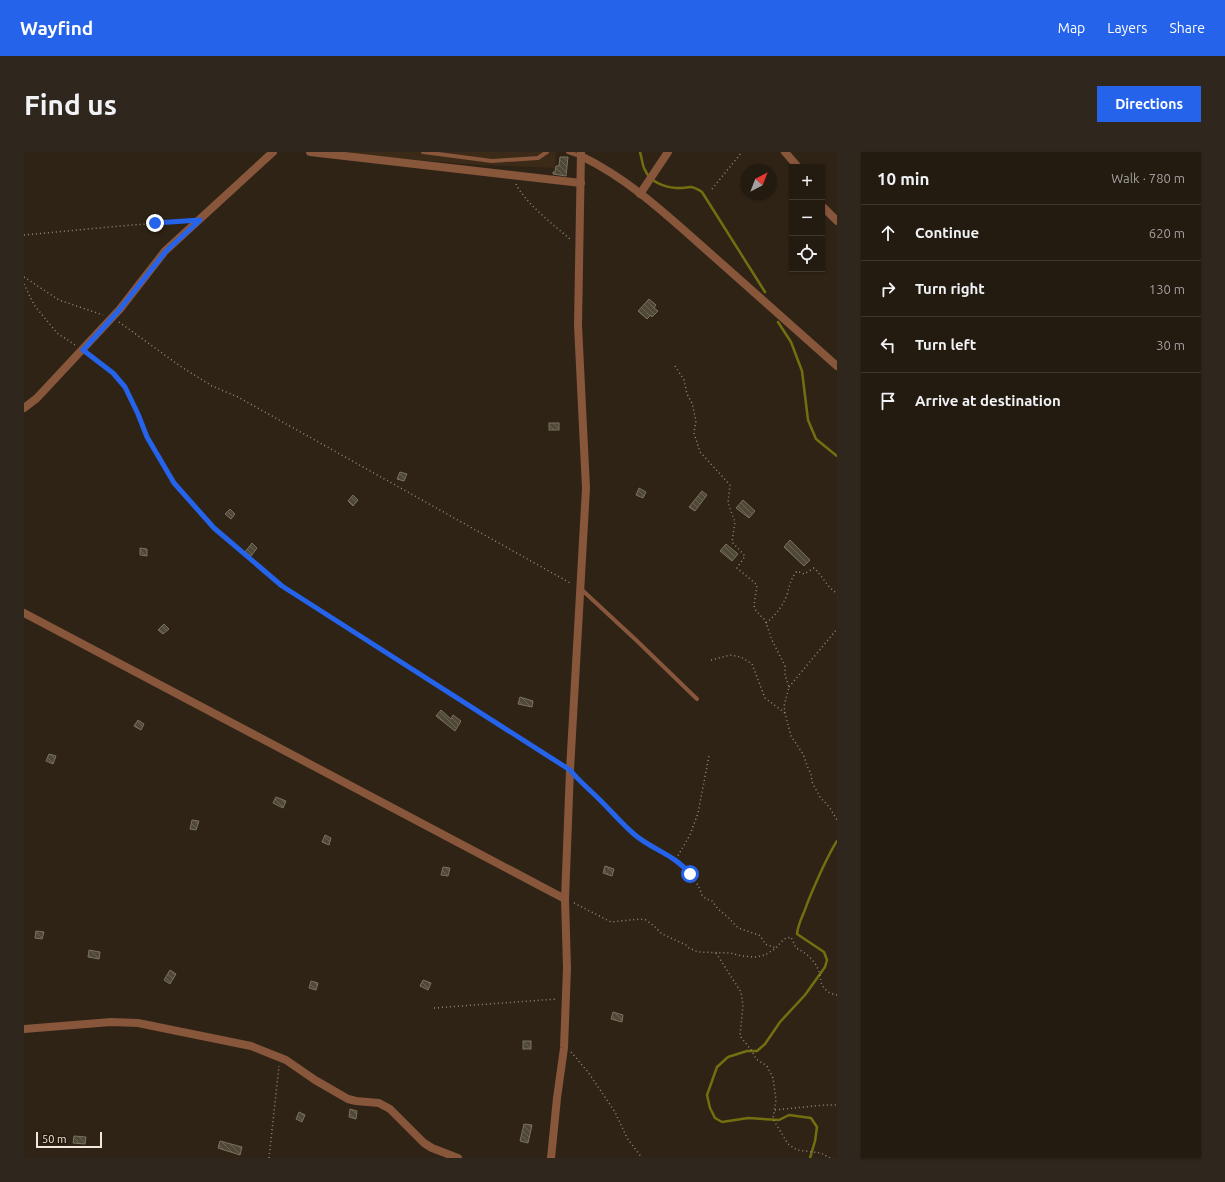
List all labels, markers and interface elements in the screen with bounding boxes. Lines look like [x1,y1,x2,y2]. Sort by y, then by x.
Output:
text: Wayfind [20,17,93,39]
text: Map [1058,20,1085,36]
text: Layers [1107,20,1147,36]
text: Share [1169,20,1205,36]
button: Directions [1097,86,1201,122]
text: Find us [24,89,117,120]
north arrow [741,164,777,200]
map controls [789,164,825,272]
button: + [789,164,825,200]
text: 10 min [877,169,930,188]
text: Walk · 780 m [1111,171,1185,185]
button: − [789,200,825,236]
route end [146,214,164,232]
icon: ahead [877,222,899,244]
text: Continue [915,224,979,241]
text: 620 m [1149,226,1185,240]
button: locate [789,236,825,272]
icon: right [877,278,899,300]
text: Turn right [915,280,985,297]
text: 130 m [1149,282,1185,296]
icon: left [877,334,899,356]
text: Turn left [915,336,976,353]
text: 30 m [1156,338,1185,352]
icon: arrive [877,390,899,412]
text: Arrive at destination [915,392,1061,409]
route start [681,865,699,883]
scale bar [36,1130,102,1149]
text: 50 m [42,1133,66,1145]

